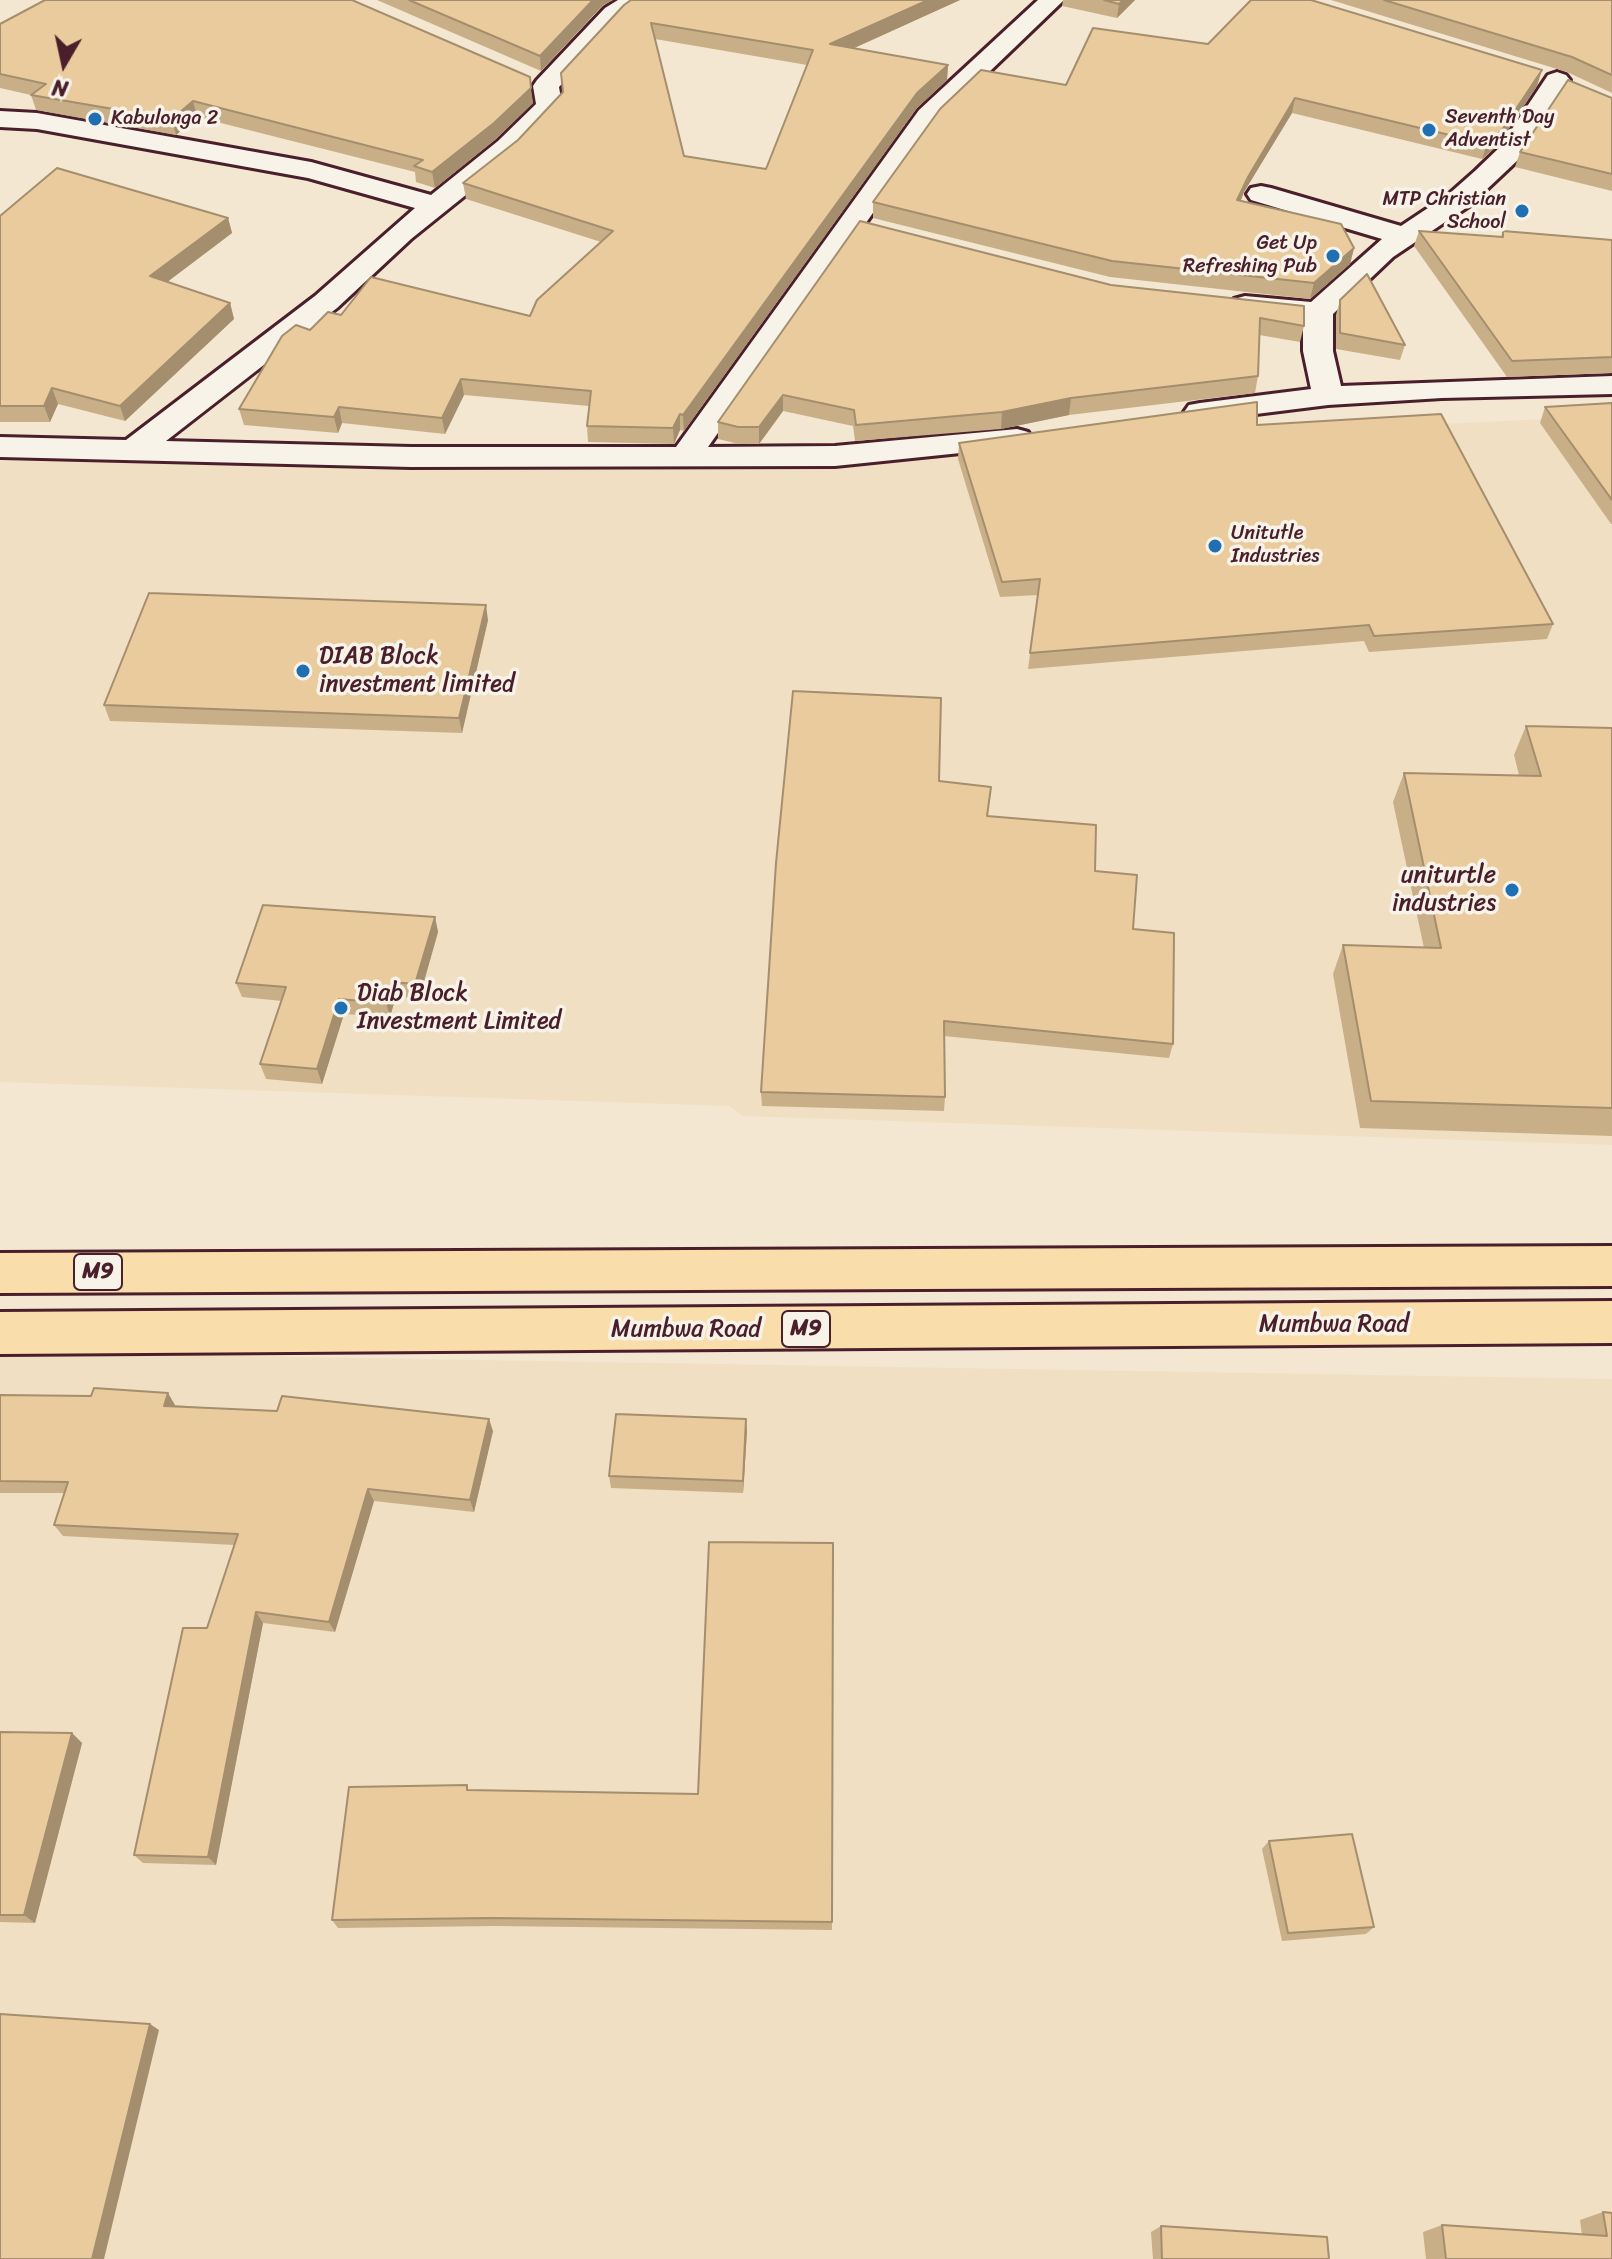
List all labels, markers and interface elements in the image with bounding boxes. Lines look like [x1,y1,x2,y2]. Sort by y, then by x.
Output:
north arrow [24,24,104,104]
text: N [50,68,71,109]
place label: Seventh Day Adventist [1445,106,1554,153]
place label: Kabulonga 2 [111,107,218,131]
marker: Kabulonga 2 [86,110,104,128]
marker: Seventh Day Adventist [1420,121,1438,139]
place label: MTP Christian School [1382,188,1506,235]
marker: MTP Christian School [1513,202,1531,220]
place label: Get Up Refreshing Pub [1183,232,1317,279]
marker: Get Up Refreshing Pub [1324,247,1342,265]
place label: Unitutle Industries [1231,522,1319,569]
marker: Unitutle Industries [1206,537,1224,555]
place label: DIAB Block investment limited [319,643,515,699]
marker: DIAB Block investment limited [294,662,312,680]
place label: uniturtle industries [1392,862,1496,918]
marker: uniturtle industries [1503,881,1521,899]
place label: Diab Block Investment Limited [357,980,561,1036]
marker: Diab Block Investment Limited [332,999,350,1017]
road number: M9 [74,1254,122,1290]
road number: M9 [782,1311,830,1347]
street label: Mumbwa Road [1259,1311,1409,1339]
street label: Mumbwa Road [611,1316,761,1344]

